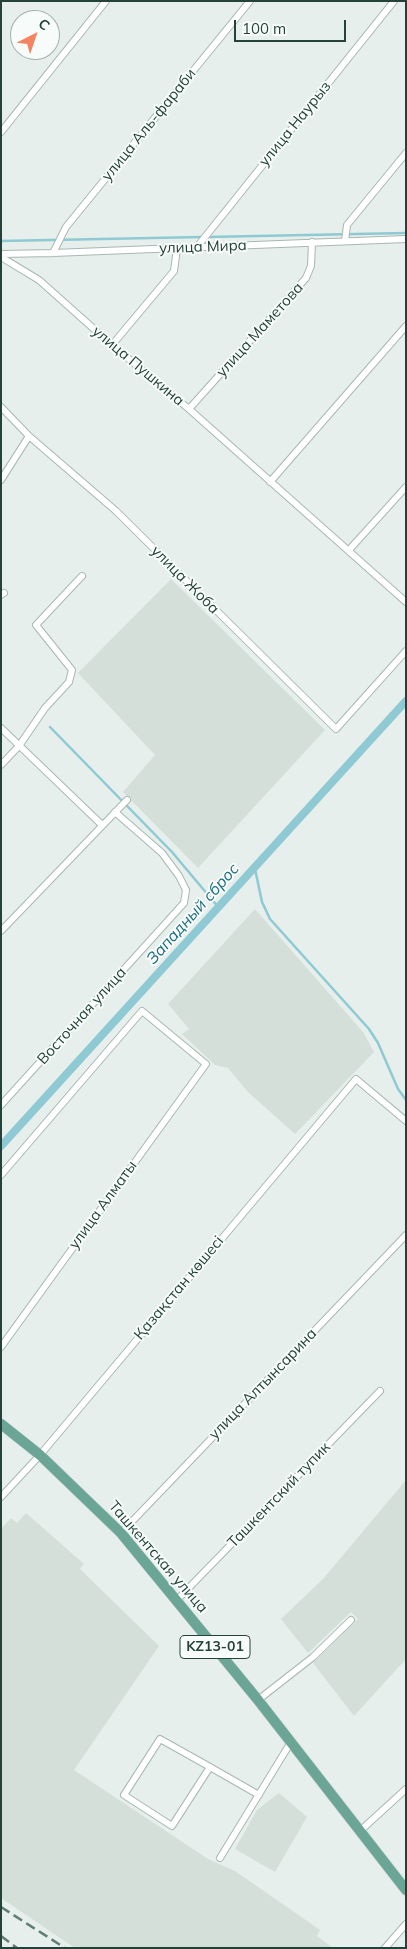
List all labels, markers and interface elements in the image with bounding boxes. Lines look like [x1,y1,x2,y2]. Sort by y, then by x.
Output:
north arrow [10,10,60,60]
scale bar [237,10,350,42]
text: С [35,14,54,34]
text: 100 m [242,19,286,38]
street label: улица Аль-фараби [98,65,200,185]
street label: улица Наурыз [255,78,335,170]
street label: улица Мира [159,236,247,258]
street label: улица Маметова [213,279,307,381]
street label: улица Пушкина [88,322,188,410]
street label: улица Жоба [147,542,223,618]
water label: Западный сброс [143,860,243,968]
street label: Восточная улица [34,964,130,1068]
street label: улица Алматы [65,1157,141,1253]
street label: Қазақстан көшесі [130,1232,228,1344]
street label: улица Алтынсарина [205,1325,321,1443]
street label: Ташкентский тупик [224,1438,334,1552]
street label: Ташкентская улица [105,1497,211,1617]
road number: KZ13-01 [180,1635,250,1658]

